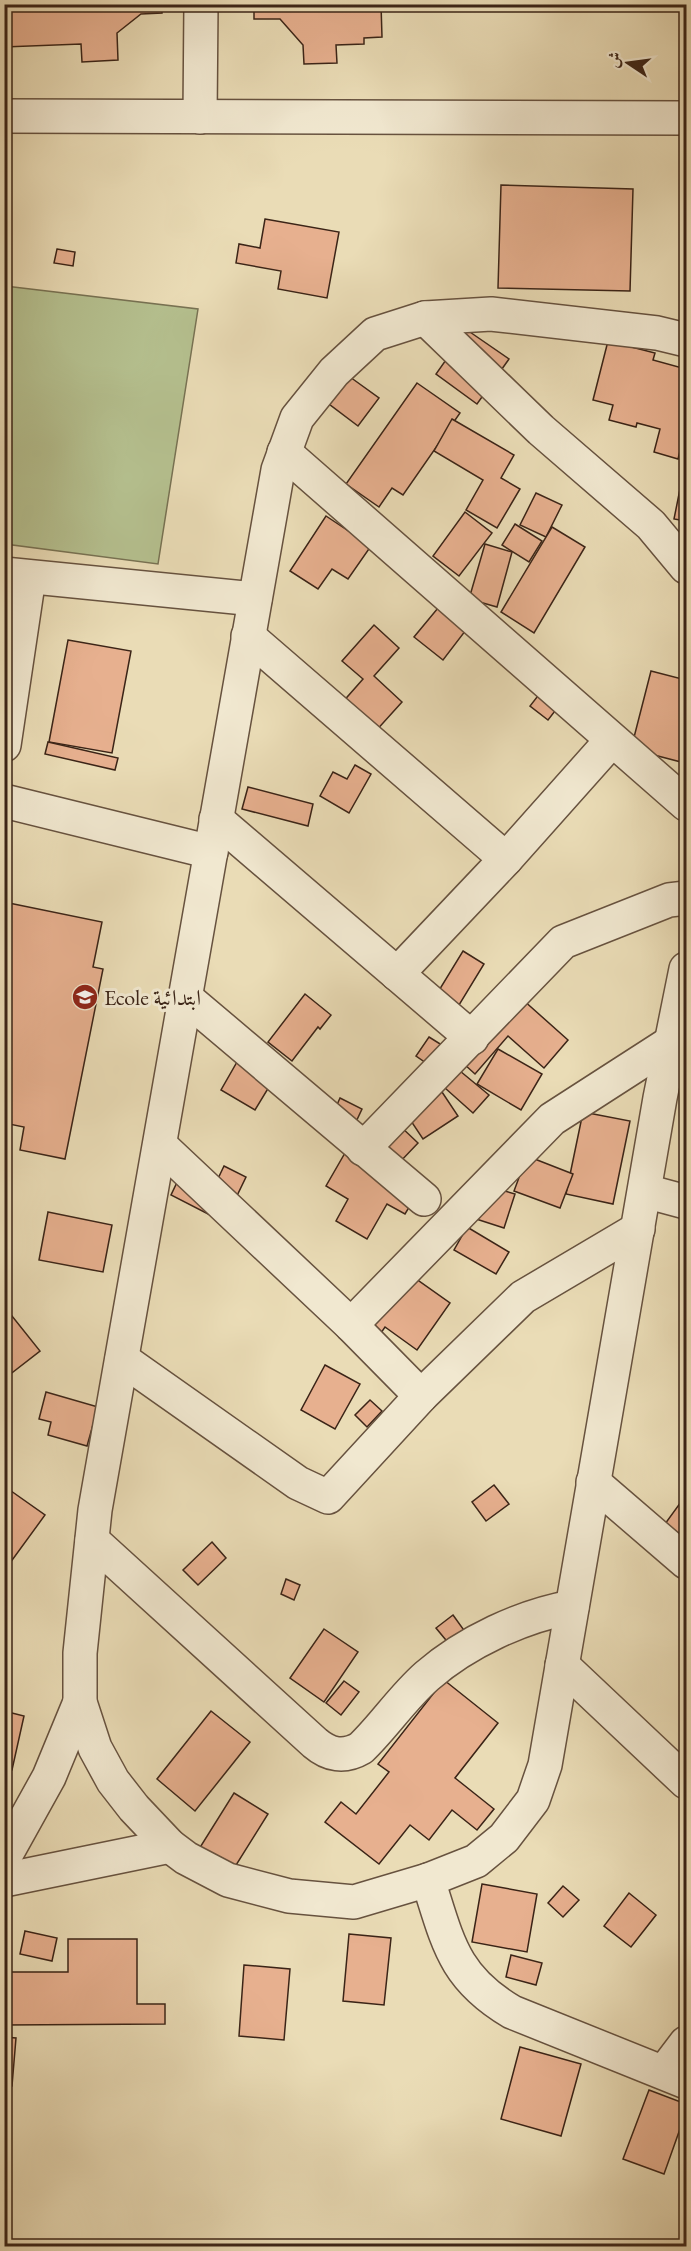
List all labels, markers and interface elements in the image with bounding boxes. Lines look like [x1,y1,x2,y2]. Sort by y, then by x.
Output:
north arrow [598,33,658,93]
text: ش [602,50,626,70]
school or university icon: Ecole ابتدائية [70,982,100,1012]
place label: Ecole ابتدائية [104,983,201,1012]

